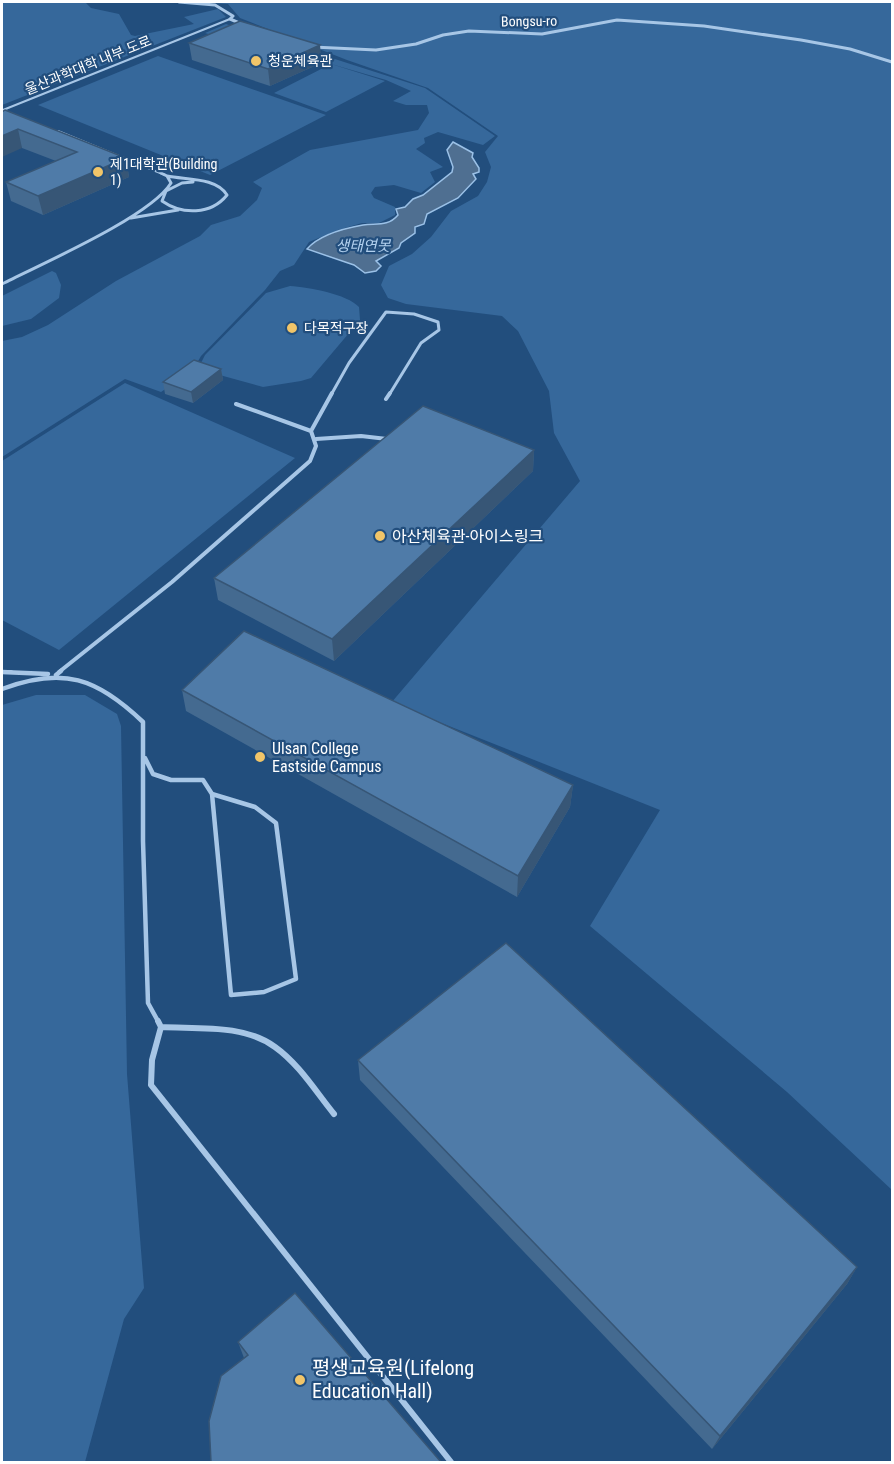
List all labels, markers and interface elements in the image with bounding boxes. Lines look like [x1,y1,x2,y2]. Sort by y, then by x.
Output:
street label: Bongsu-ro [501,13,557,29]
street label: 울산과학대학 내부 도로 [22,32,154,98]
place label: 청운체육관 [268,53,333,69]
marker: 청운체육관 [249,54,263,68]
place label: 제1대학관(Building 1) [110,156,218,189]
marker: 제1대학관(Building 1) [91,165,105,179]
water label: 생태연못 [335,237,392,255]
place label: 다목적구장 [304,320,369,336]
marker: 다목적구장 [285,321,299,335]
place label: 아산체육관-아이스링크 [392,527,543,546]
marker: 아산체육관-아이스링크 [373,529,387,543]
place label: Ulsan College Eastside Campus [272,739,381,776]
marker: Ulsan College Eastside Campus [253,750,267,764]
place label: 평생교육원(Lifelong Education Hall) [312,1356,474,1403]
marker: 평생교육원(Lifelong Education Hall) [293,1373,307,1387]

